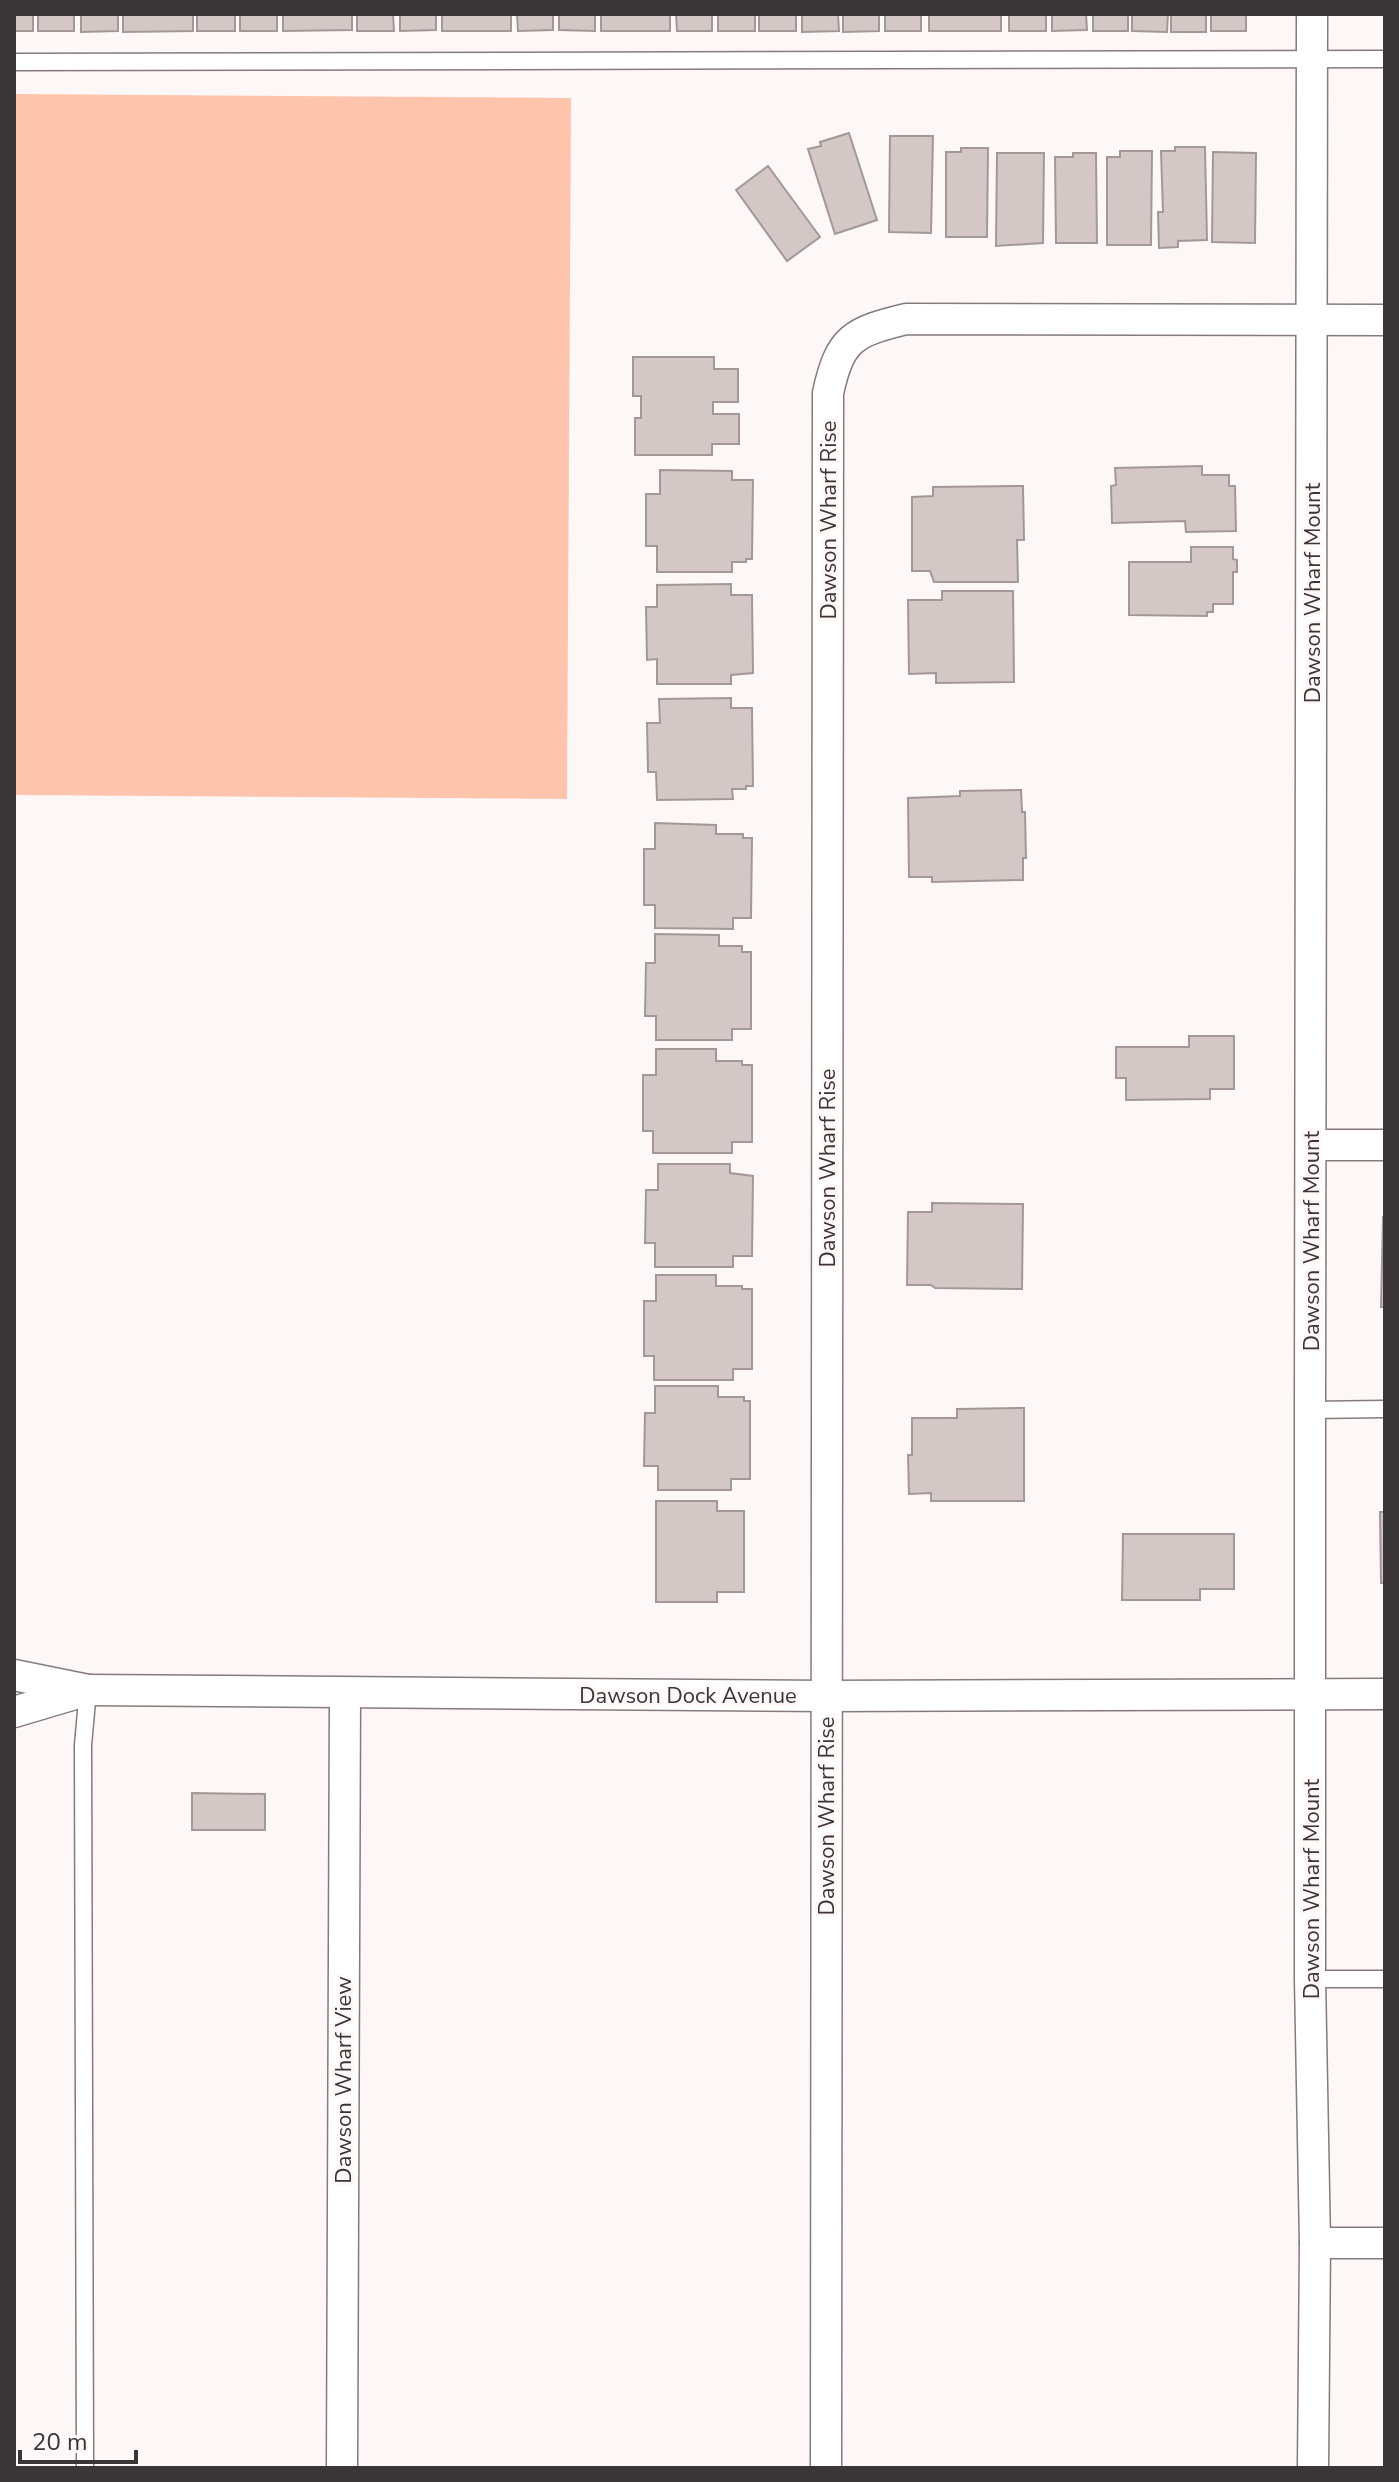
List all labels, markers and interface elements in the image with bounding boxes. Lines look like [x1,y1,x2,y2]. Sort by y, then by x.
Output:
street label: Dawson Wharf Rise [814,420,844,620]
street label: Dawson Wharf Mount [1298,482,1328,703]
street label: Dawson Wharf Rise [813,1068,843,1268]
street label: Dawson Wharf Mount [1297,1130,1327,1351]
street label: Dawson Dock Avenue [579,1681,797,1711]
street label: Dawson Wharf Rise [812,1716,842,1916]
street label: Dawson Wharf Mount [1297,1778,1327,1999]
street label: Dawson Wharf View [329,1976,359,2184]
scale bar [20,2414,136,2464]
text: 20 m [32,2426,88,2458]

